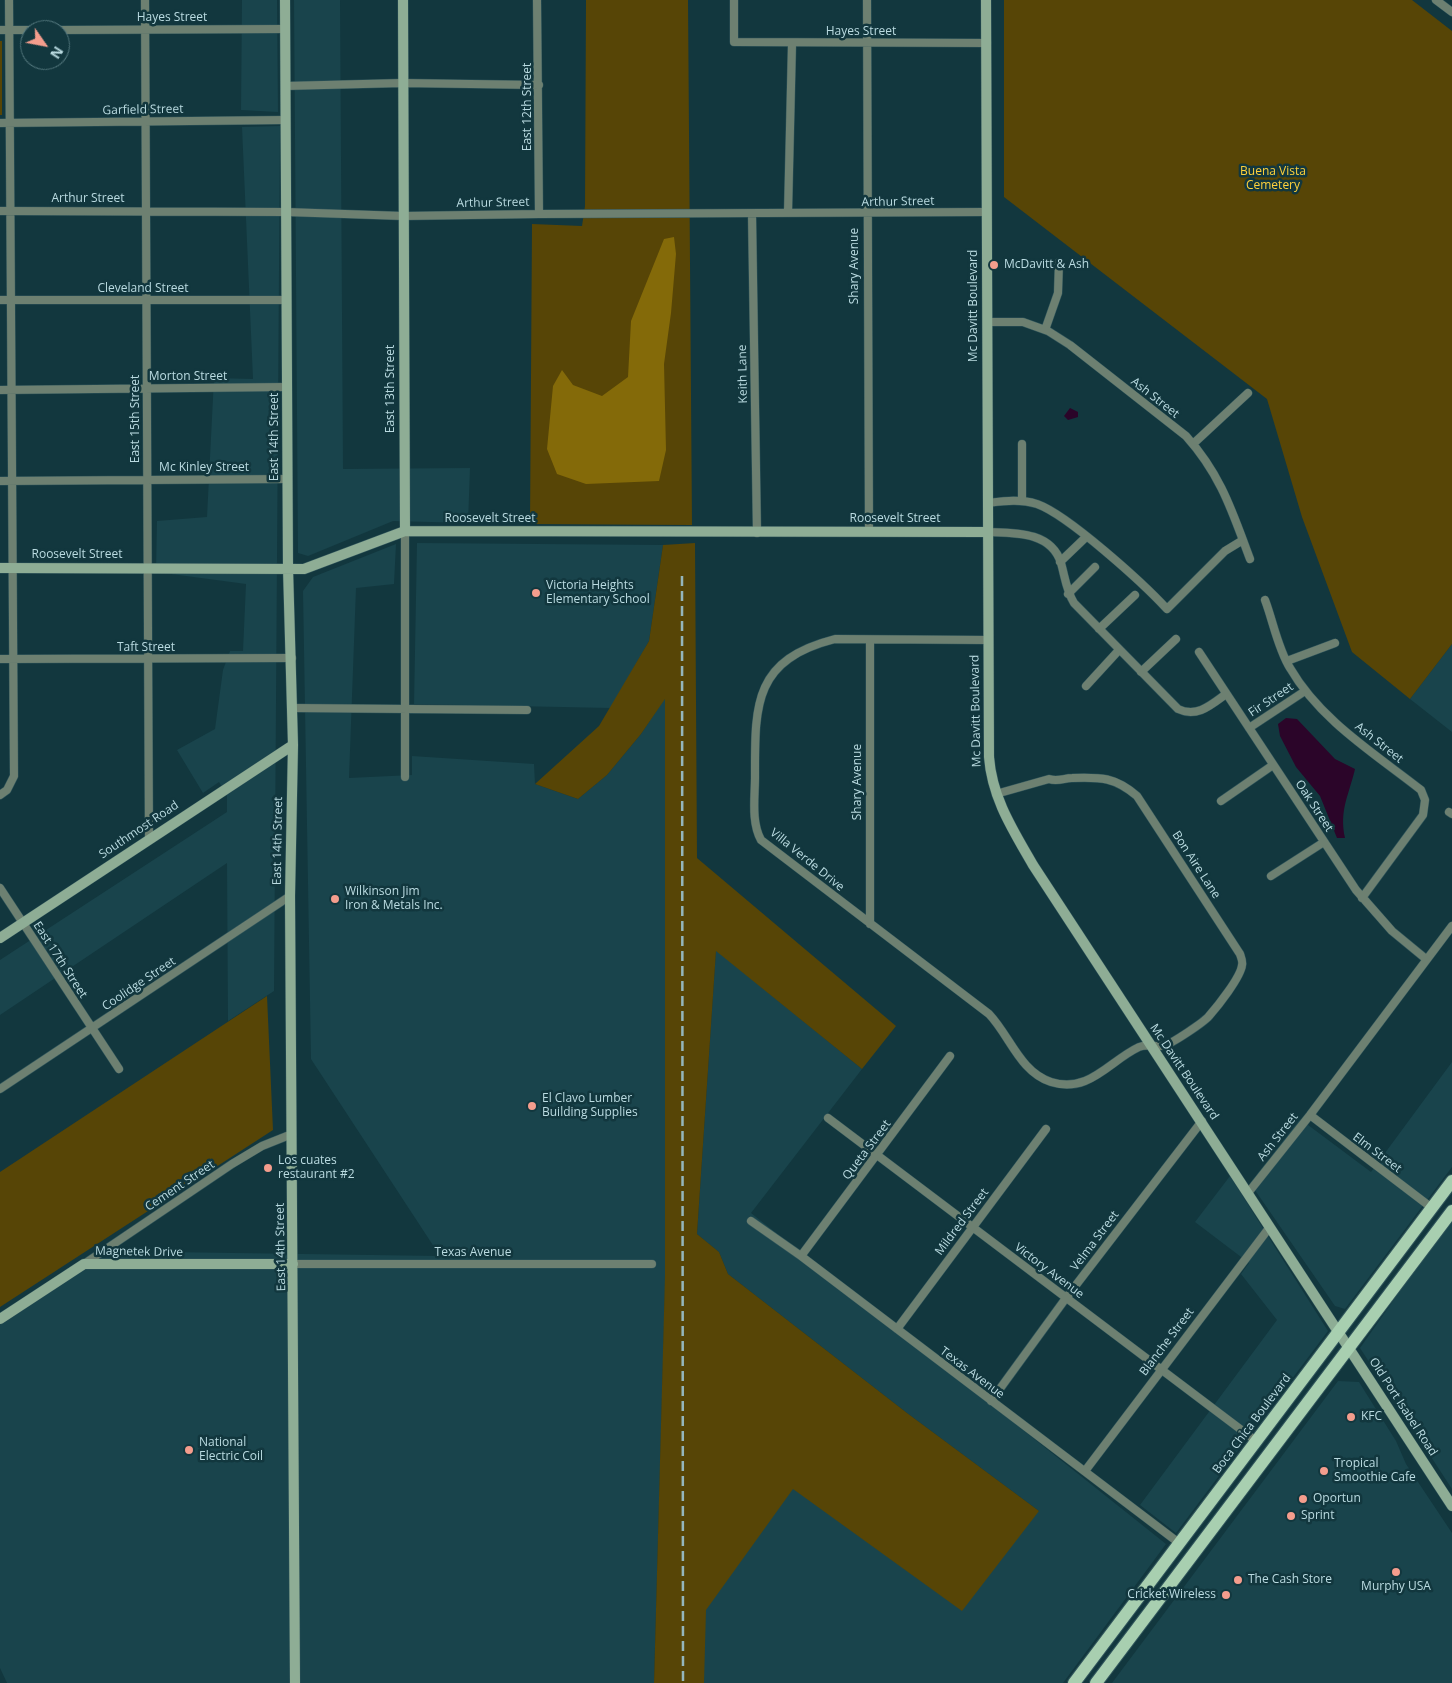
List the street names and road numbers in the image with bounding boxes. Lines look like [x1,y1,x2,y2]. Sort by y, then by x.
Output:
street label: Hayes Street [137,11,207,25]
street label: Hayes Street [826,25,896,39]
street label: East 12th Street [521,63,535,151]
street label: Garfield Street [102,102,184,118]
street label: Arthur Street [51,192,125,206]
street label: Arthur Street [861,194,935,210]
street label: Arthur Street [456,195,530,211]
street label: Shary Avenue [848,228,862,304]
street label: Mc Davitt Boulevard [967,250,981,362]
street label: Cleveland Street [97,282,189,296]
street label: Keith Lane [735,344,751,404]
street label: East 13th Street [384,345,398,433]
street label: Morton Street [149,370,227,384]
street label: East 15th Street [129,375,143,463]
street label: Ash Street [1128,375,1182,421]
street label: East 14th Street [268,393,282,481]
street label: Mc Kinley Street [159,461,249,475]
street label: Roosevelt Street [445,512,535,526]
street label: Roosevelt Street [850,512,940,526]
street label: Roosevelt Street [32,548,122,562]
street label: Taft Street [117,641,175,655]
street label: Mc Davitt Boulevard [968,655,984,767]
street label: Fir Street [1246,680,1296,720]
street label: Ash Street [1352,720,1406,766]
street label: Shary Avenue [851,744,865,820]
street label: Oak Street [1292,777,1336,835]
street label: East 14th Street [270,797,286,885]
street label: Southmost Road [96,798,182,862]
street label: Villa Verde Drive [767,826,847,894]
street label: Bon Aire Lane [1169,828,1223,902]
street label: East 17th Street [30,919,90,1001]
street label: Coolidge Street [100,954,178,1014]
street label: Mc Davitt Boulevard [1147,1021,1221,1123]
street label: Ash Street [1255,1110,1301,1164]
street label: Queta Street [840,1117,894,1183]
street label: Elm Street [1350,1130,1404,1176]
street label: Cement Street [143,1158,217,1214]
street label: Mildred Street [932,1186,992,1258]
street label: East 14th Street [273,1203,289,1291]
street label: Velma Street [1068,1208,1122,1274]
street label: Victory Avenue [1011,1240,1087,1302]
street label: Magnetek Drive [95,1244,183,1260]
street label: Texas Avenue [435,1246,511,1260]
street label: Blanche Street [1137,1305,1197,1379]
street label: Texas Avenue [937,1344,1007,1402]
street label: Old Port Isabel Road [1366,1355,1440,1459]
street label: Boca Chica Boulevard [1210,1371,1294,1477]

